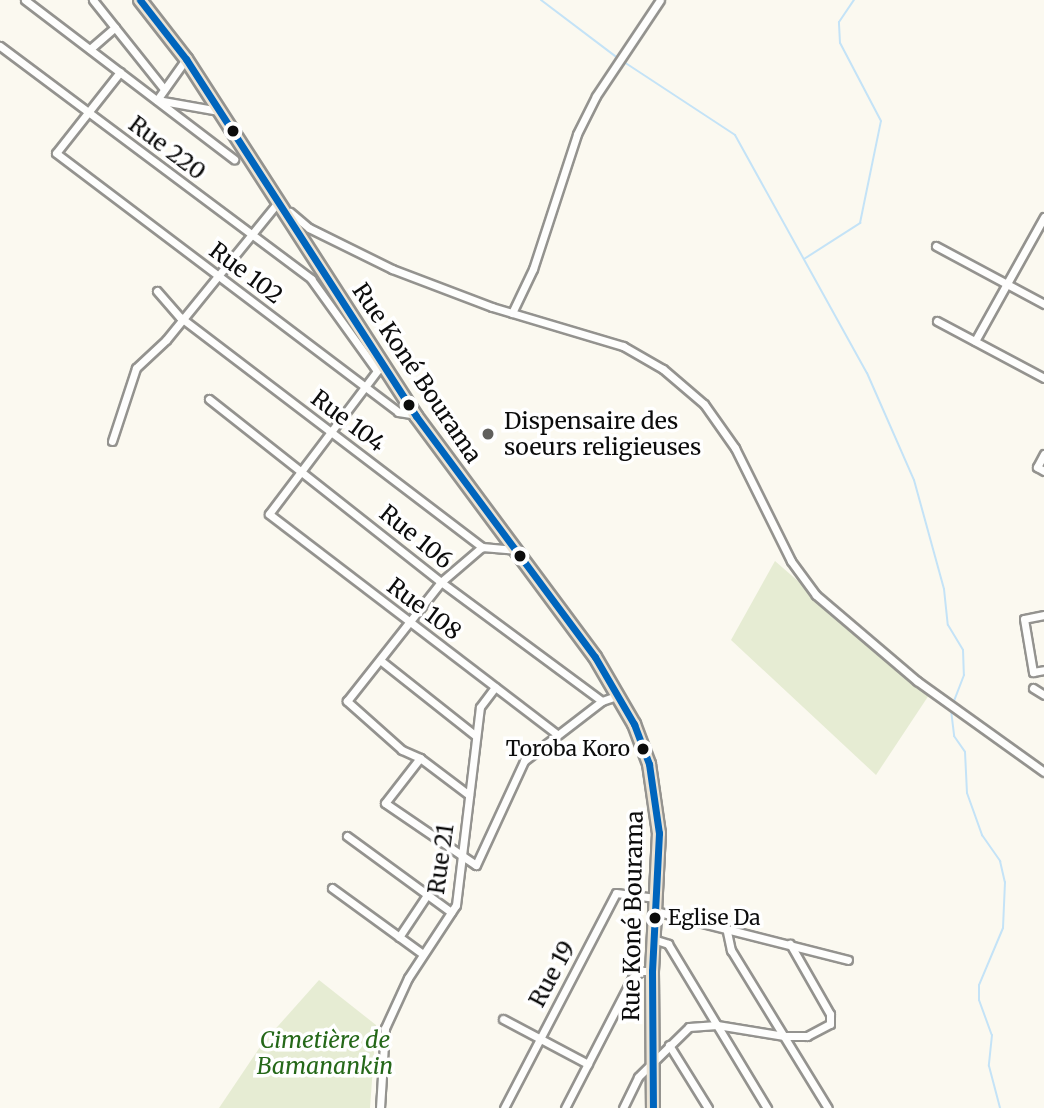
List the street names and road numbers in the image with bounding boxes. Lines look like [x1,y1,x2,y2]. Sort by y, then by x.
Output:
street label: Rue 220 [123,110,211,186]
street label: Rue 102 [204,236,288,310]
street label: Rue Koné Bourama [347,278,487,468]
street label: Rue 104 [306,384,390,458]
street label: Rue 106 [374,499,458,575]
street label: Rue 108 [382,572,466,646]
street label: Rue Koné Bourama [617,810,649,1022]
street label: Rue 21 [422,822,460,896]
street label: Rue 19 [523,936,581,1012]

